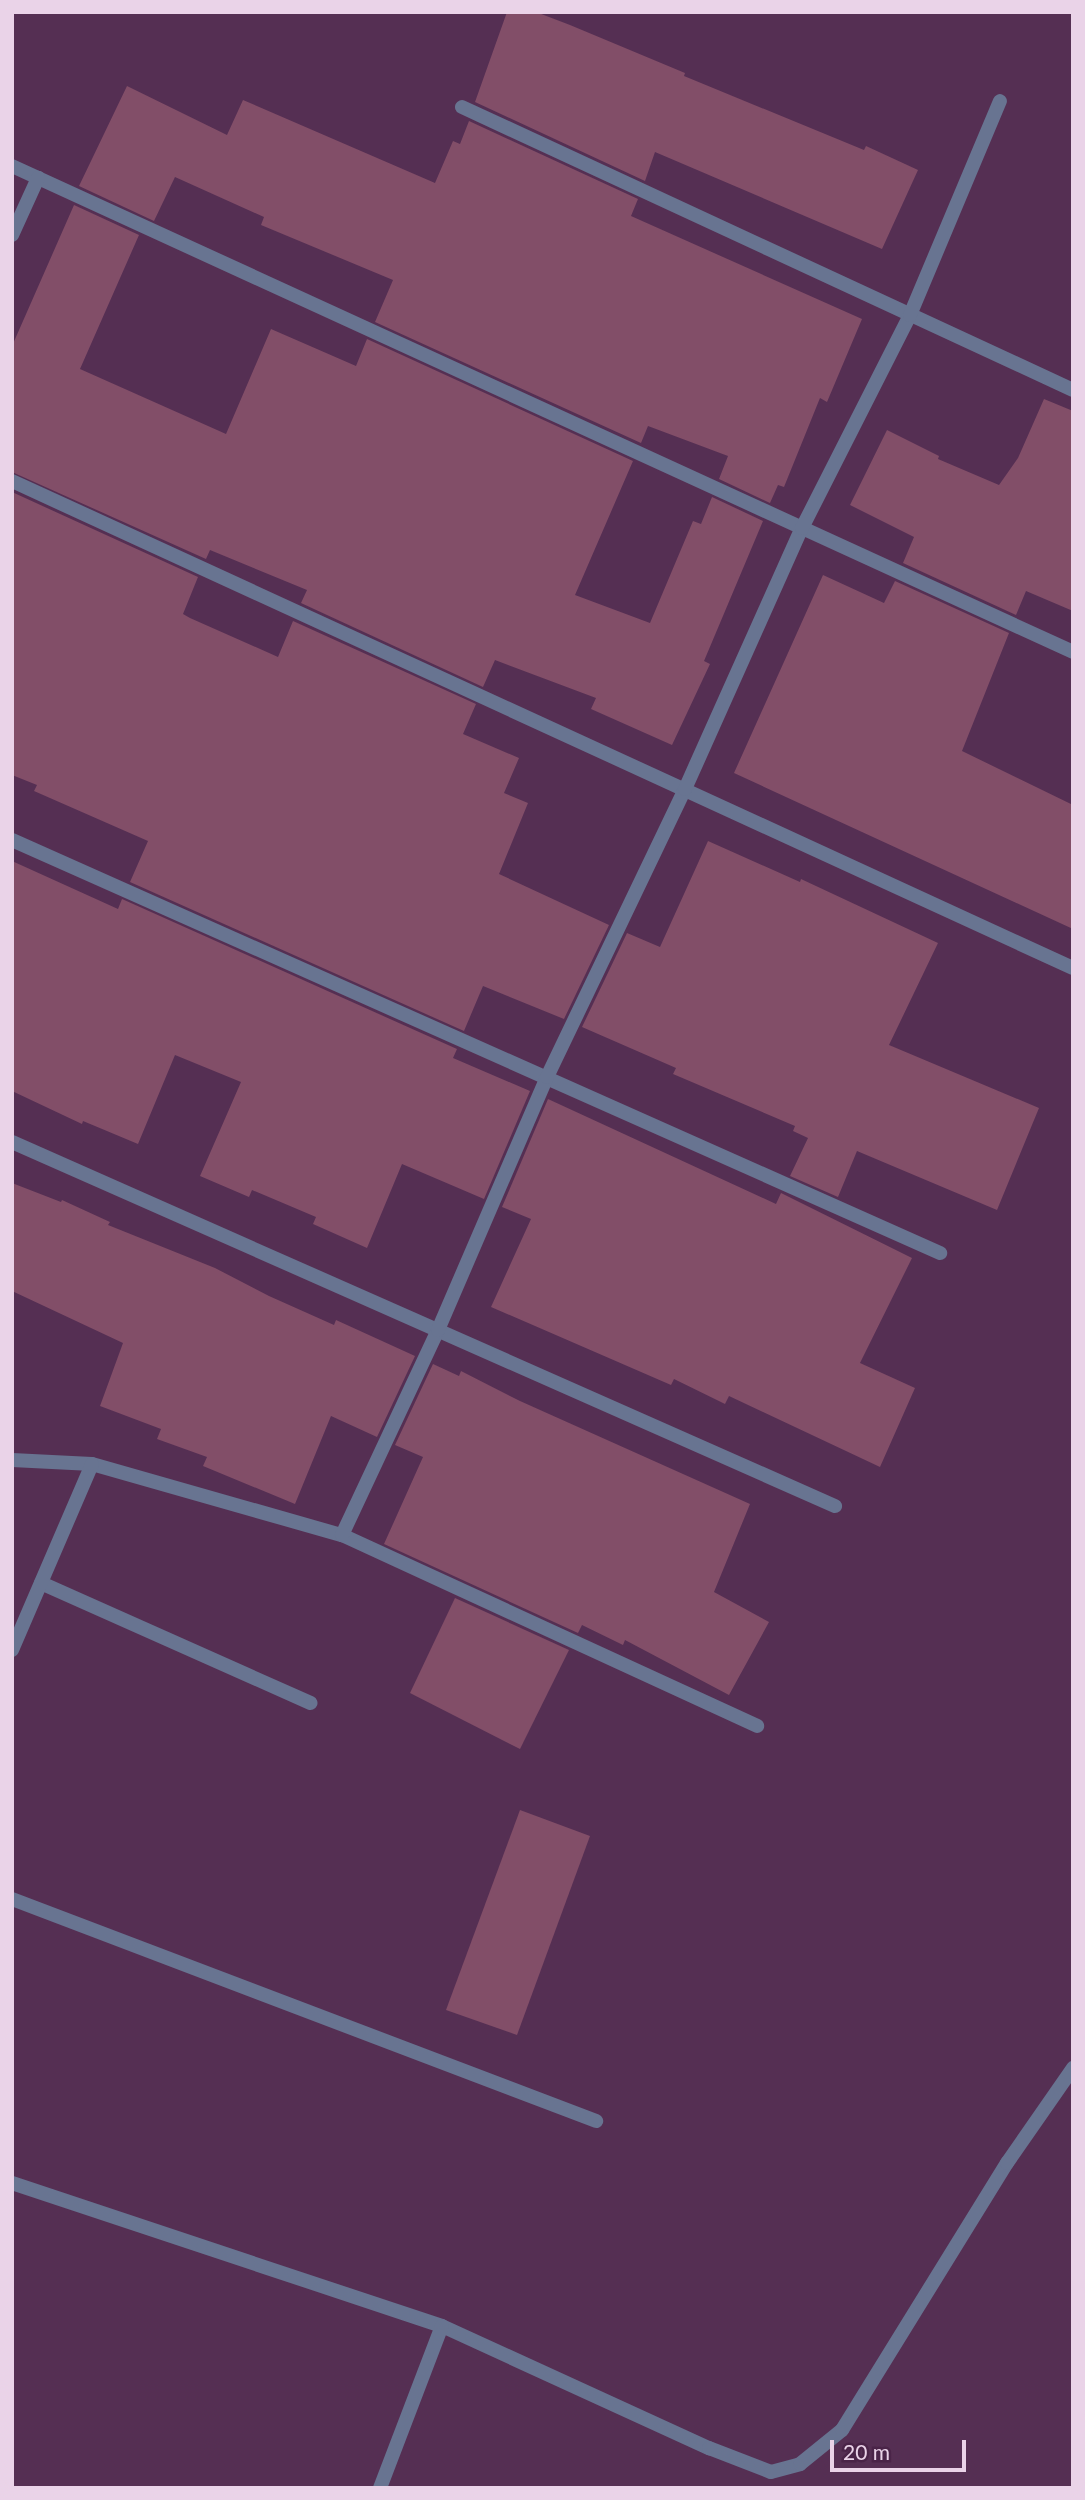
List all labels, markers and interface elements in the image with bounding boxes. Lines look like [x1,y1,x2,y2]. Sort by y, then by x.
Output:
scale bar [833,2426,970,2470]
text: 20 m [843,2439,890,2464]

